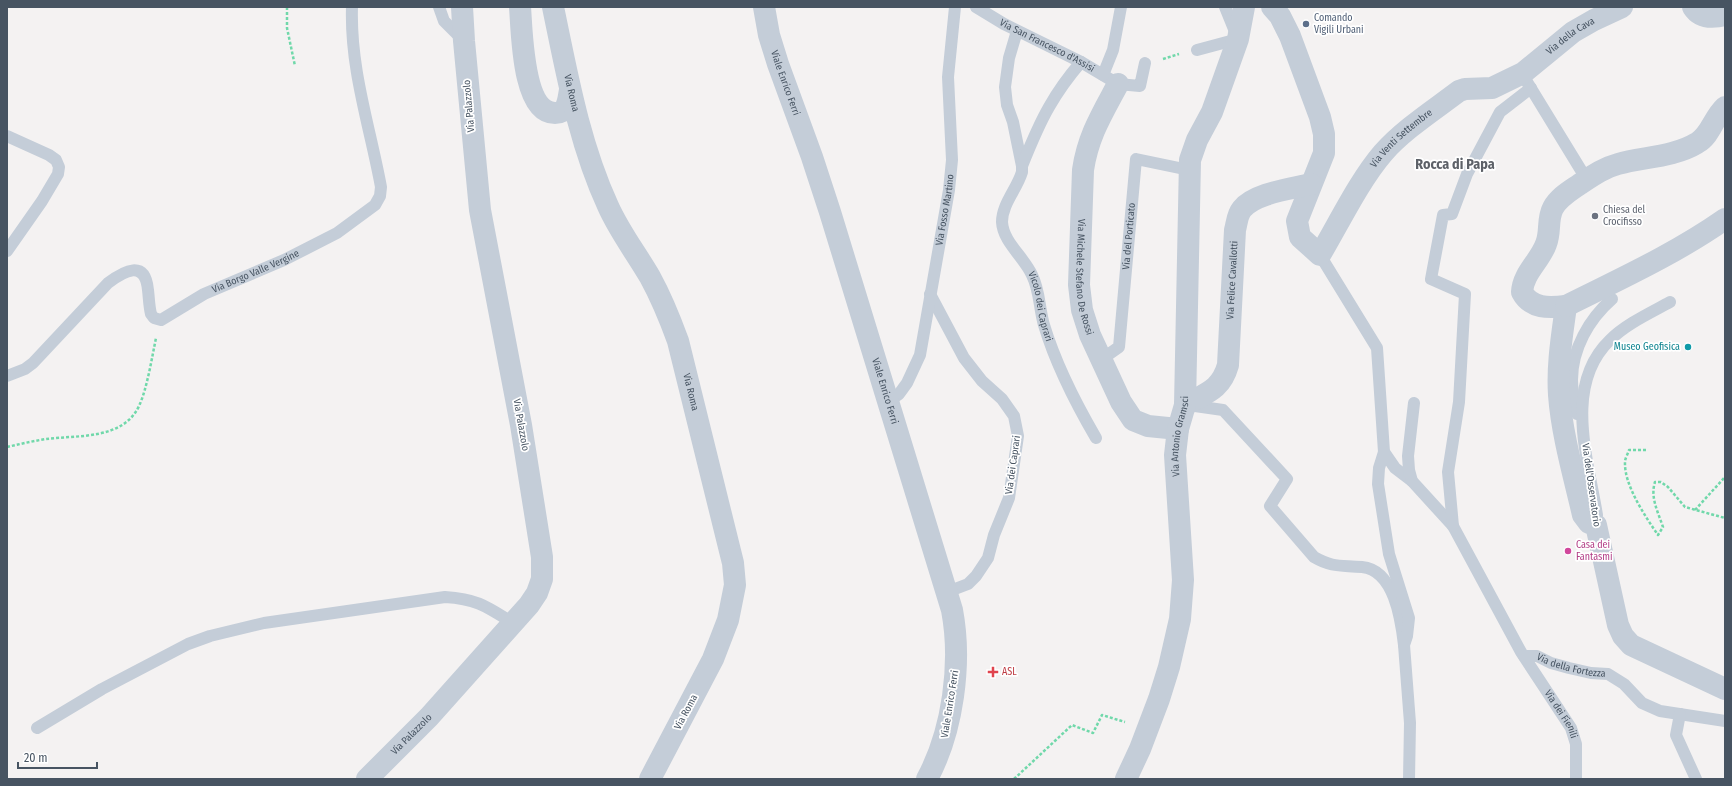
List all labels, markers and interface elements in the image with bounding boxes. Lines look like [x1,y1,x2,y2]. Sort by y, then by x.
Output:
place label: Comando Vigili Urbani [1314,12,1364,36]
street label: Via della Cava [1544,15,1597,57]
street label: Via San Francesco d'Assisi [997,17,1097,75]
marker: Comando Vigili Urbani [1301,19,1311,29]
street label: Viale Enrico Ferri [768,49,802,117]
street label: Via Roma [561,73,582,113]
street label: Via Palazzolo [461,79,477,133]
street label: Via Venti Settembre [1368,107,1435,170]
district label: Rocca di Papa [1415,156,1495,173]
street label: Via Fosso Martino [933,174,957,246]
street label: Via del Porticato [1120,202,1138,270]
place label: Chiesa del Crocifisso [1603,204,1645,228]
marker: Chiesa del Crocifisso [1590,211,1600,221]
street label: Via Michele Stefano De Rossi [1073,219,1096,337]
street label: Via Felice Cavallotti [1224,240,1240,320]
street label: Via Borgo Valle Vergine [210,247,301,296]
street label: Vicolo dei Caprari [1025,270,1055,343]
place label: Museo Geofisica [1614,341,1680,353]
marker: Museo Geofisica [1683,342,1693,352]
street label: Viale Enrico Ferri [869,357,901,426]
street label: Via Roma [680,372,701,412]
street label: Via Antonio Gramsci [1169,396,1191,477]
street label: Via Palazzolo [511,398,531,452]
street label: Via dei Caprari [1003,435,1023,495]
street label: Via dell'Osservatorio [1579,442,1603,528]
place label: Casa dei Fantasmi [1576,539,1612,563]
marker: Casa dei Fantasmi [1563,546,1573,556]
street label: Via della Fortezza [1535,651,1606,680]
marker: ASL [987,666,999,678]
place label: ASL [1002,666,1017,678]
street label: Viale Enrico Ferri [939,669,961,739]
street label: Via dei Fienili [1542,688,1580,740]
street label: Via Roma [672,692,700,732]
street label: Via Palazzolo [389,712,434,757]
scale bar [18,744,97,770]
text: 20 m [24,751,48,765]

